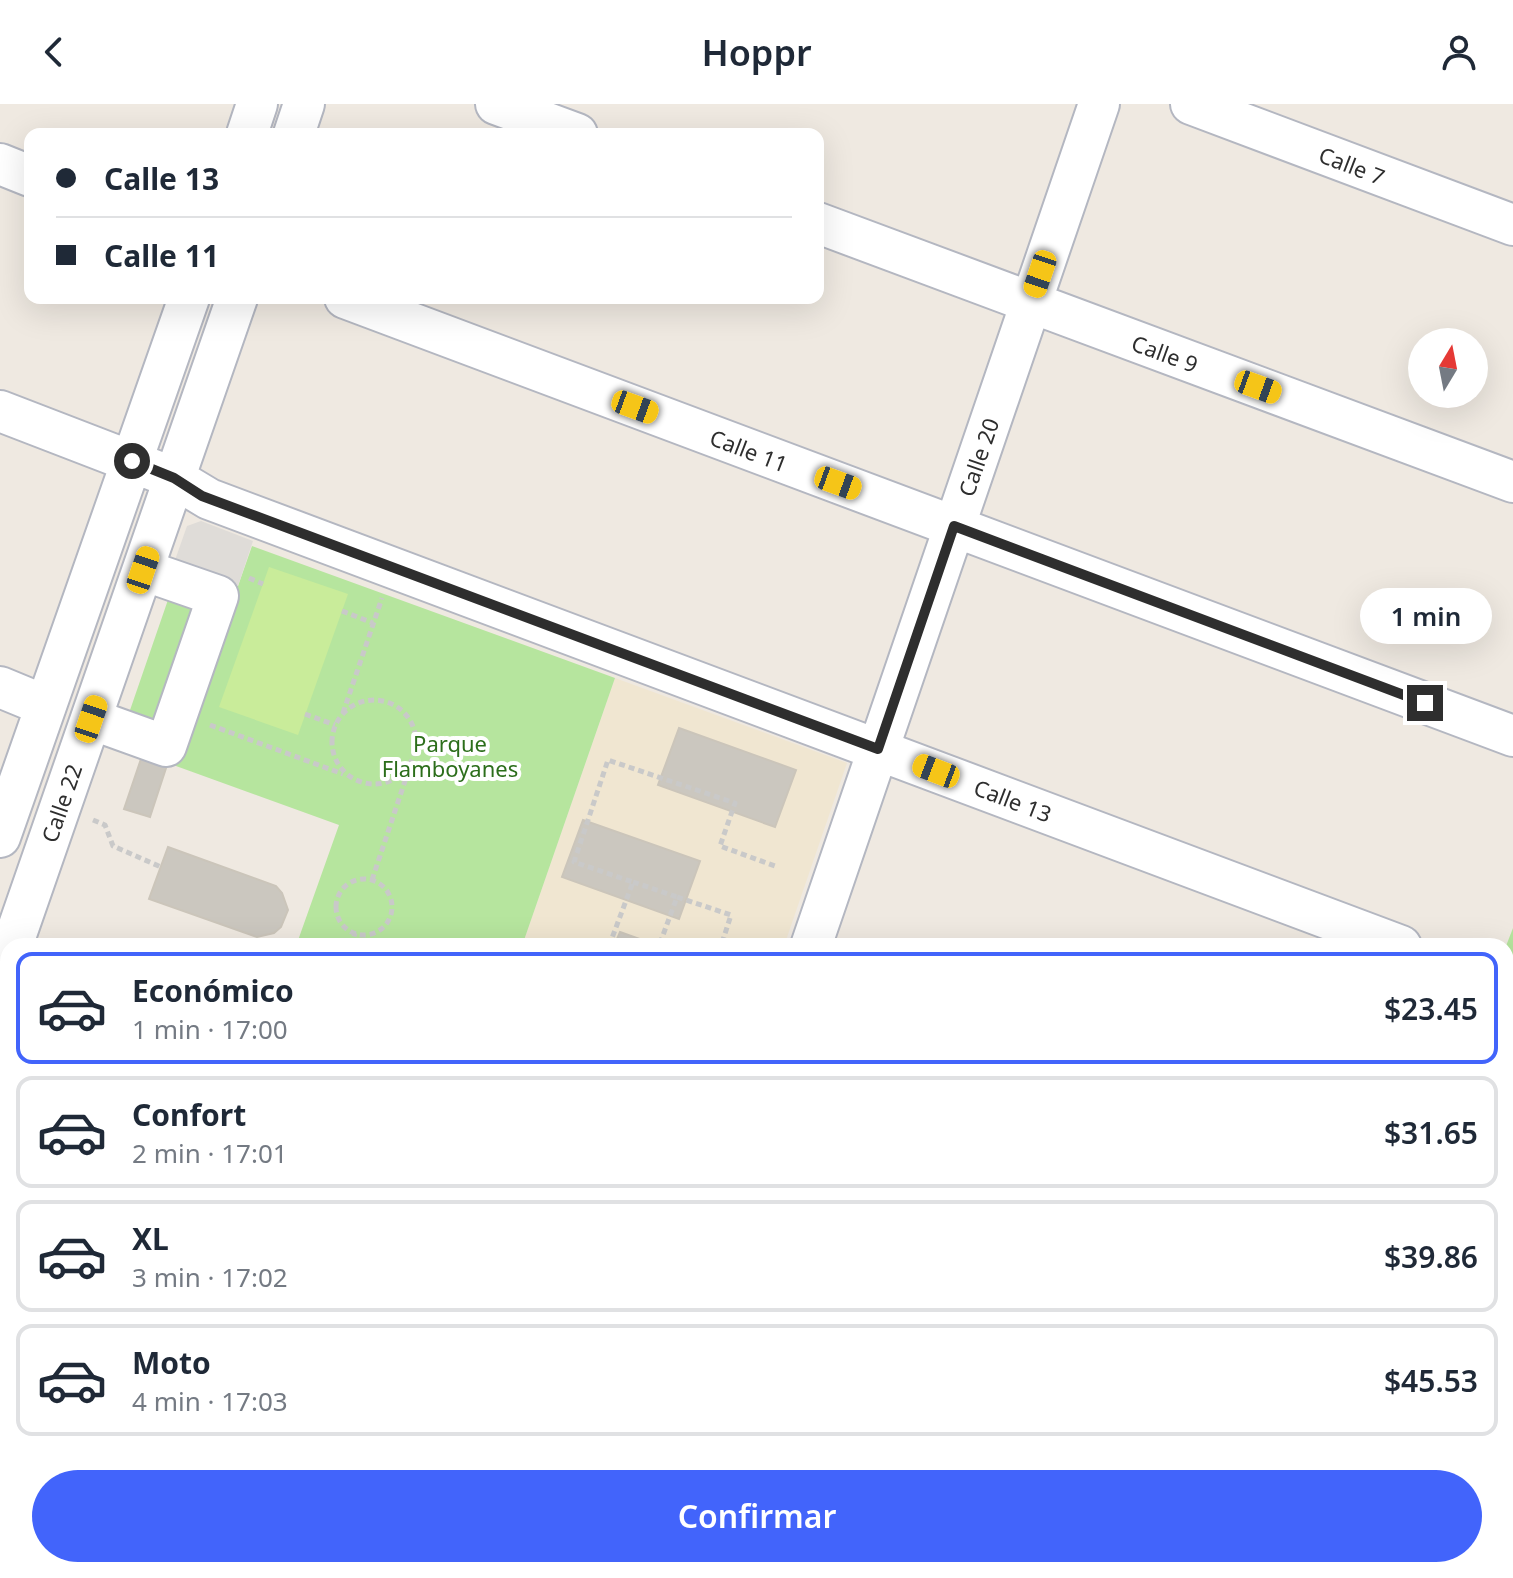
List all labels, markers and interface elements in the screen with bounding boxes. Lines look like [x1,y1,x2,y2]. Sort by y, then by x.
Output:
text: Hoppr [701,28,812,77]
icon: back [32,30,76,74]
icon: person [1437,30,1481,74]
street label: Calle 7 [1315,139,1389,191]
text: Calle 13 [104,158,219,199]
text: Calle 11 [104,235,219,276]
car [1021,247,1059,301]
street label: Calle 9 [1128,327,1202,379]
north arrow [1408,328,1488,408]
map controls [1408,328,1488,408]
car [1231,368,1285,406]
car [608,388,662,426]
street label: Calle 20 [951,414,1005,500]
street label: Calle 11 [706,421,792,479]
route start [114,443,150,479]
car [811,464,865,502]
car [124,543,162,597]
callout: 1 min [1359,587,1491,643]
text: 1 min [1391,598,1461,634]
route end [1407,685,1443,721]
car [72,692,110,746]
park label: Parque Flamboyanes [382,728,518,783]
car [909,751,963,791]
street label: Calle 22 [34,760,88,846]
street label: Calle 13 [970,771,1056,829]
text: Económico [132,970,294,1011]
icon: car [36,972,108,1044]
text: $23.45 [1384,988,1478,1029]
text: 1 min · 17:00 [132,1011,288,1047]
text: Confort [132,1094,246,1135]
icon: car [36,1096,108,1168]
text: $31.65 [1384,1112,1478,1153]
text: 2 min · 17:01 [132,1135,288,1171]
text: XL [132,1218,169,1259]
icon: car [36,1220,108,1292]
text: $39.86 [1384,1236,1478,1277]
text: 3 min · 17:02 [132,1259,288,1295]
text: Moto [132,1342,211,1383]
icon: car [36,1344,108,1416]
text: $45.53 [1384,1360,1478,1401]
text: 4 min · 17:03 [132,1383,288,1419]
button: Confirmar [32,1470,1482,1562]

